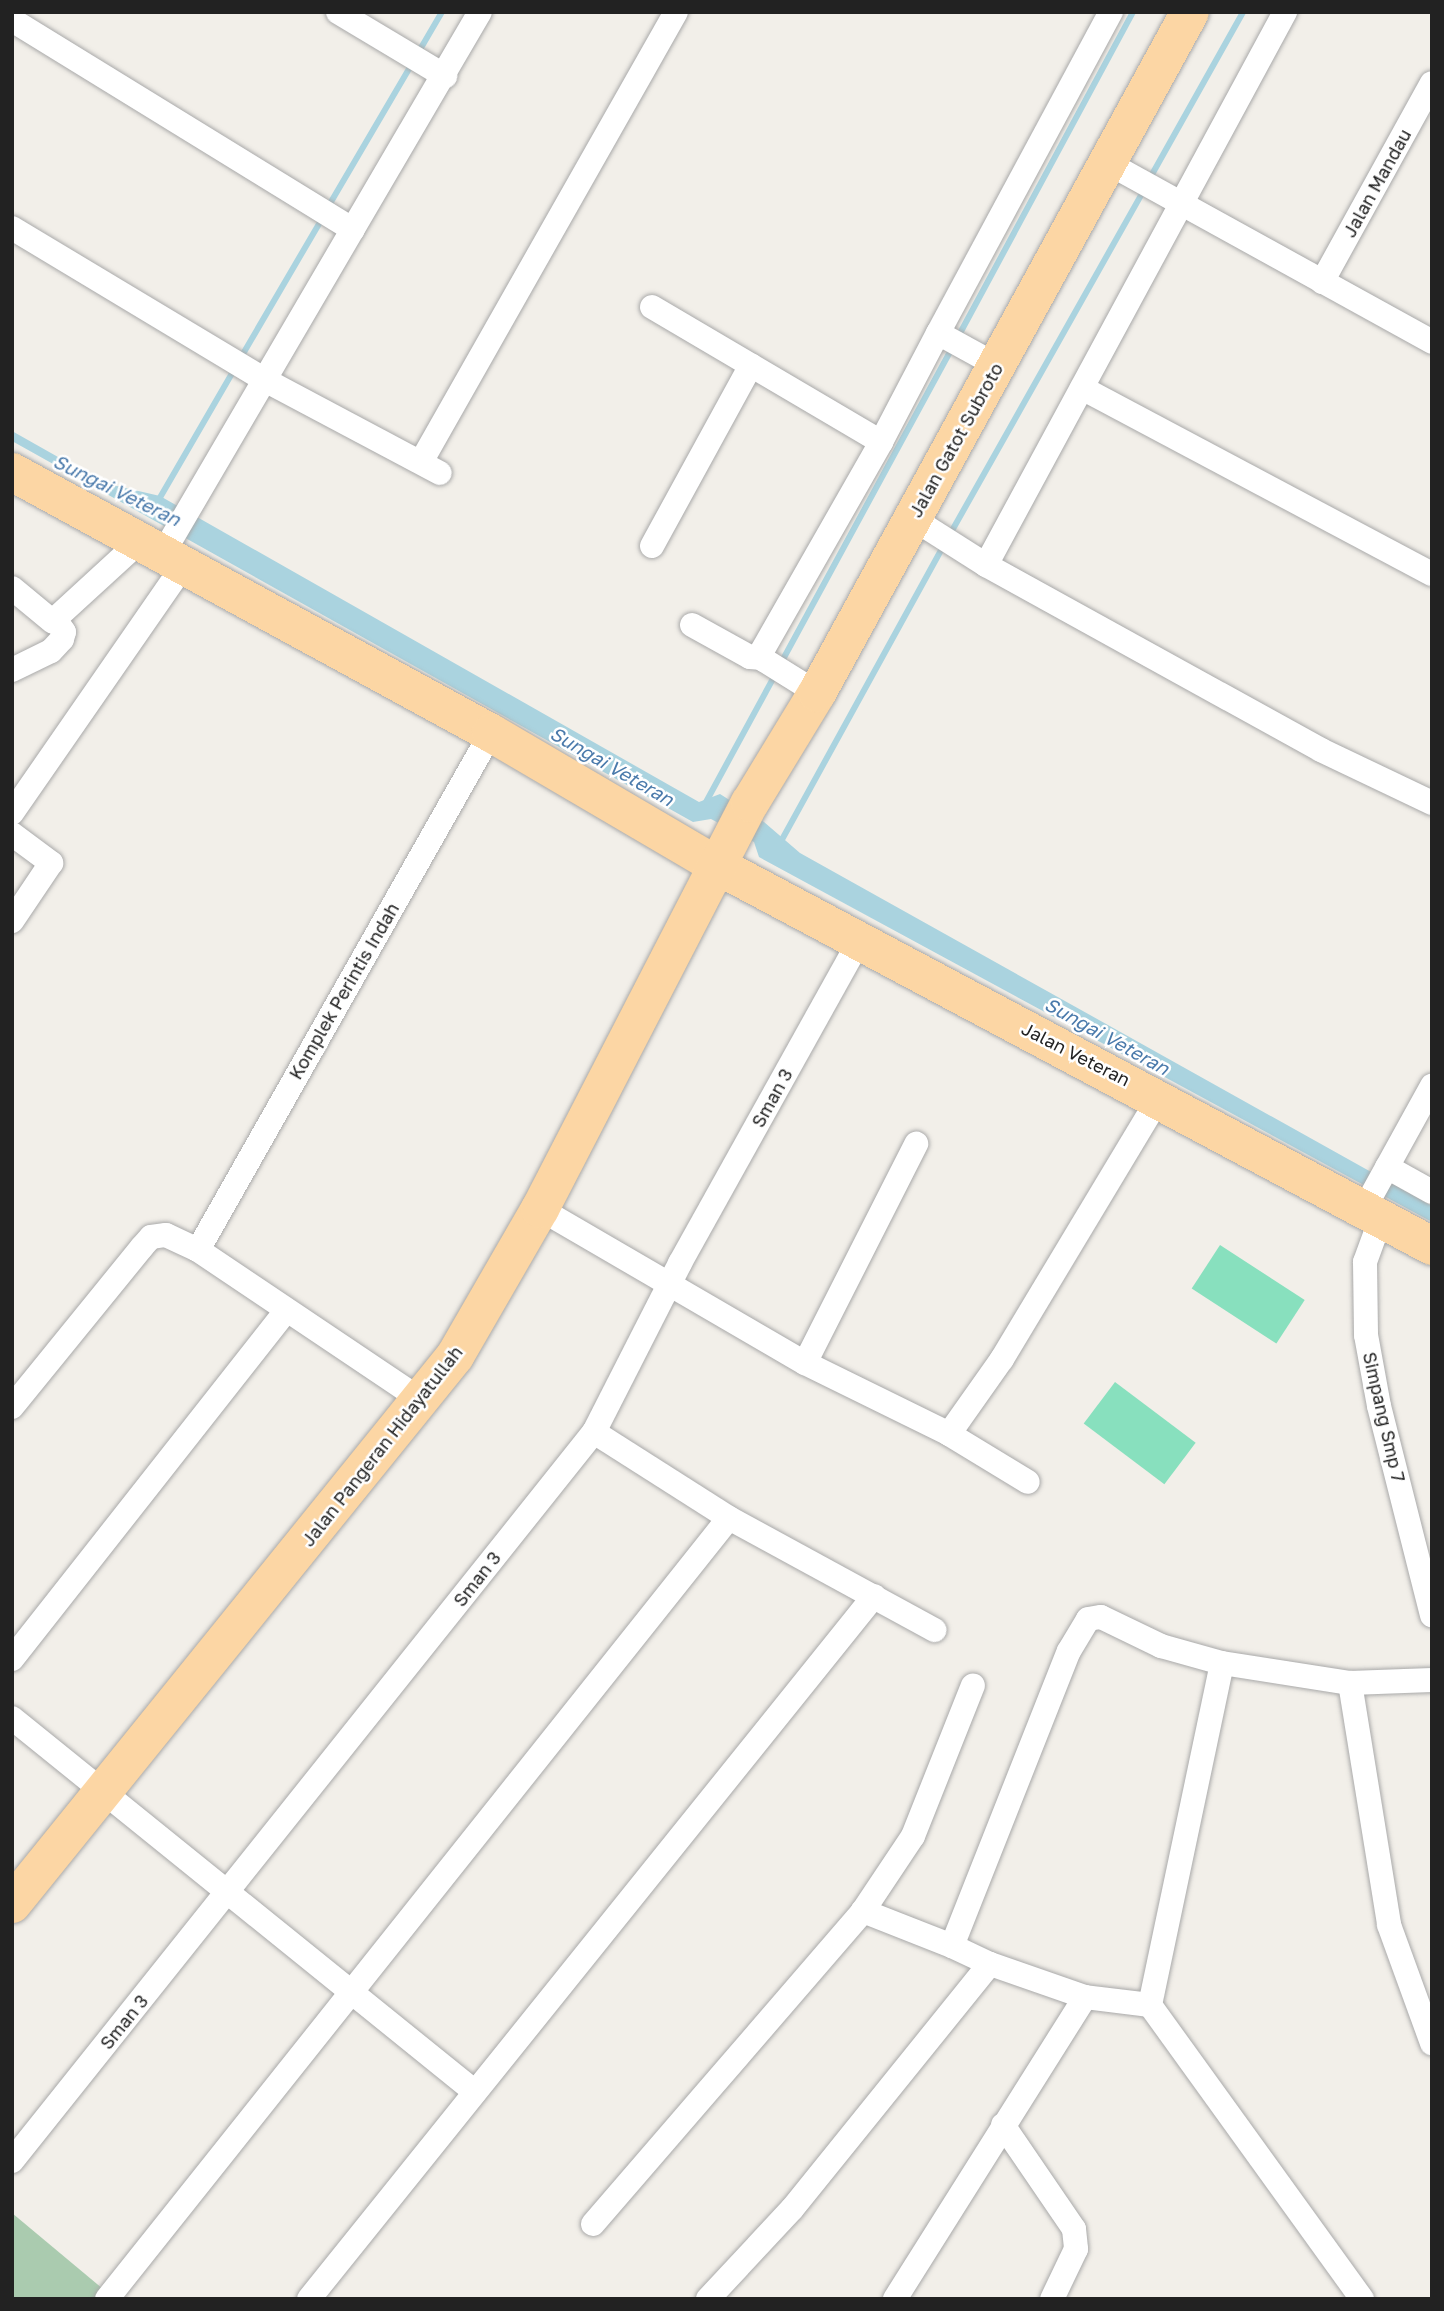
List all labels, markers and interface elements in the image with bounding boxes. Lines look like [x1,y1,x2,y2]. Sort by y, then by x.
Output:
street label: Jalan Mandau [1338,125,1416,241]
street label: Jalan Gatot Subroto [905,359,1007,521]
water label: Sungai Veteran [50,449,184,531]
water label: Sungai Veteran [546,722,678,810]
street label: Komplek Perintis Indah [285,899,403,1083]
water label: Sungai Veteran [1041,992,1173,1080]
street label: Jalan Veteran [1018,1017,1134,1091]
street label: Sman 3 [747,1065,797,1131]
street label: Jalan Pangeran Hidayatullah [297,1341,467,1551]
street label: Simpang Smp 7 [1359,1350,1409,1484]
street label: Sman 3 [449,1547,505,1611]
street label: Sman 3 [96,1990,152,2054]

